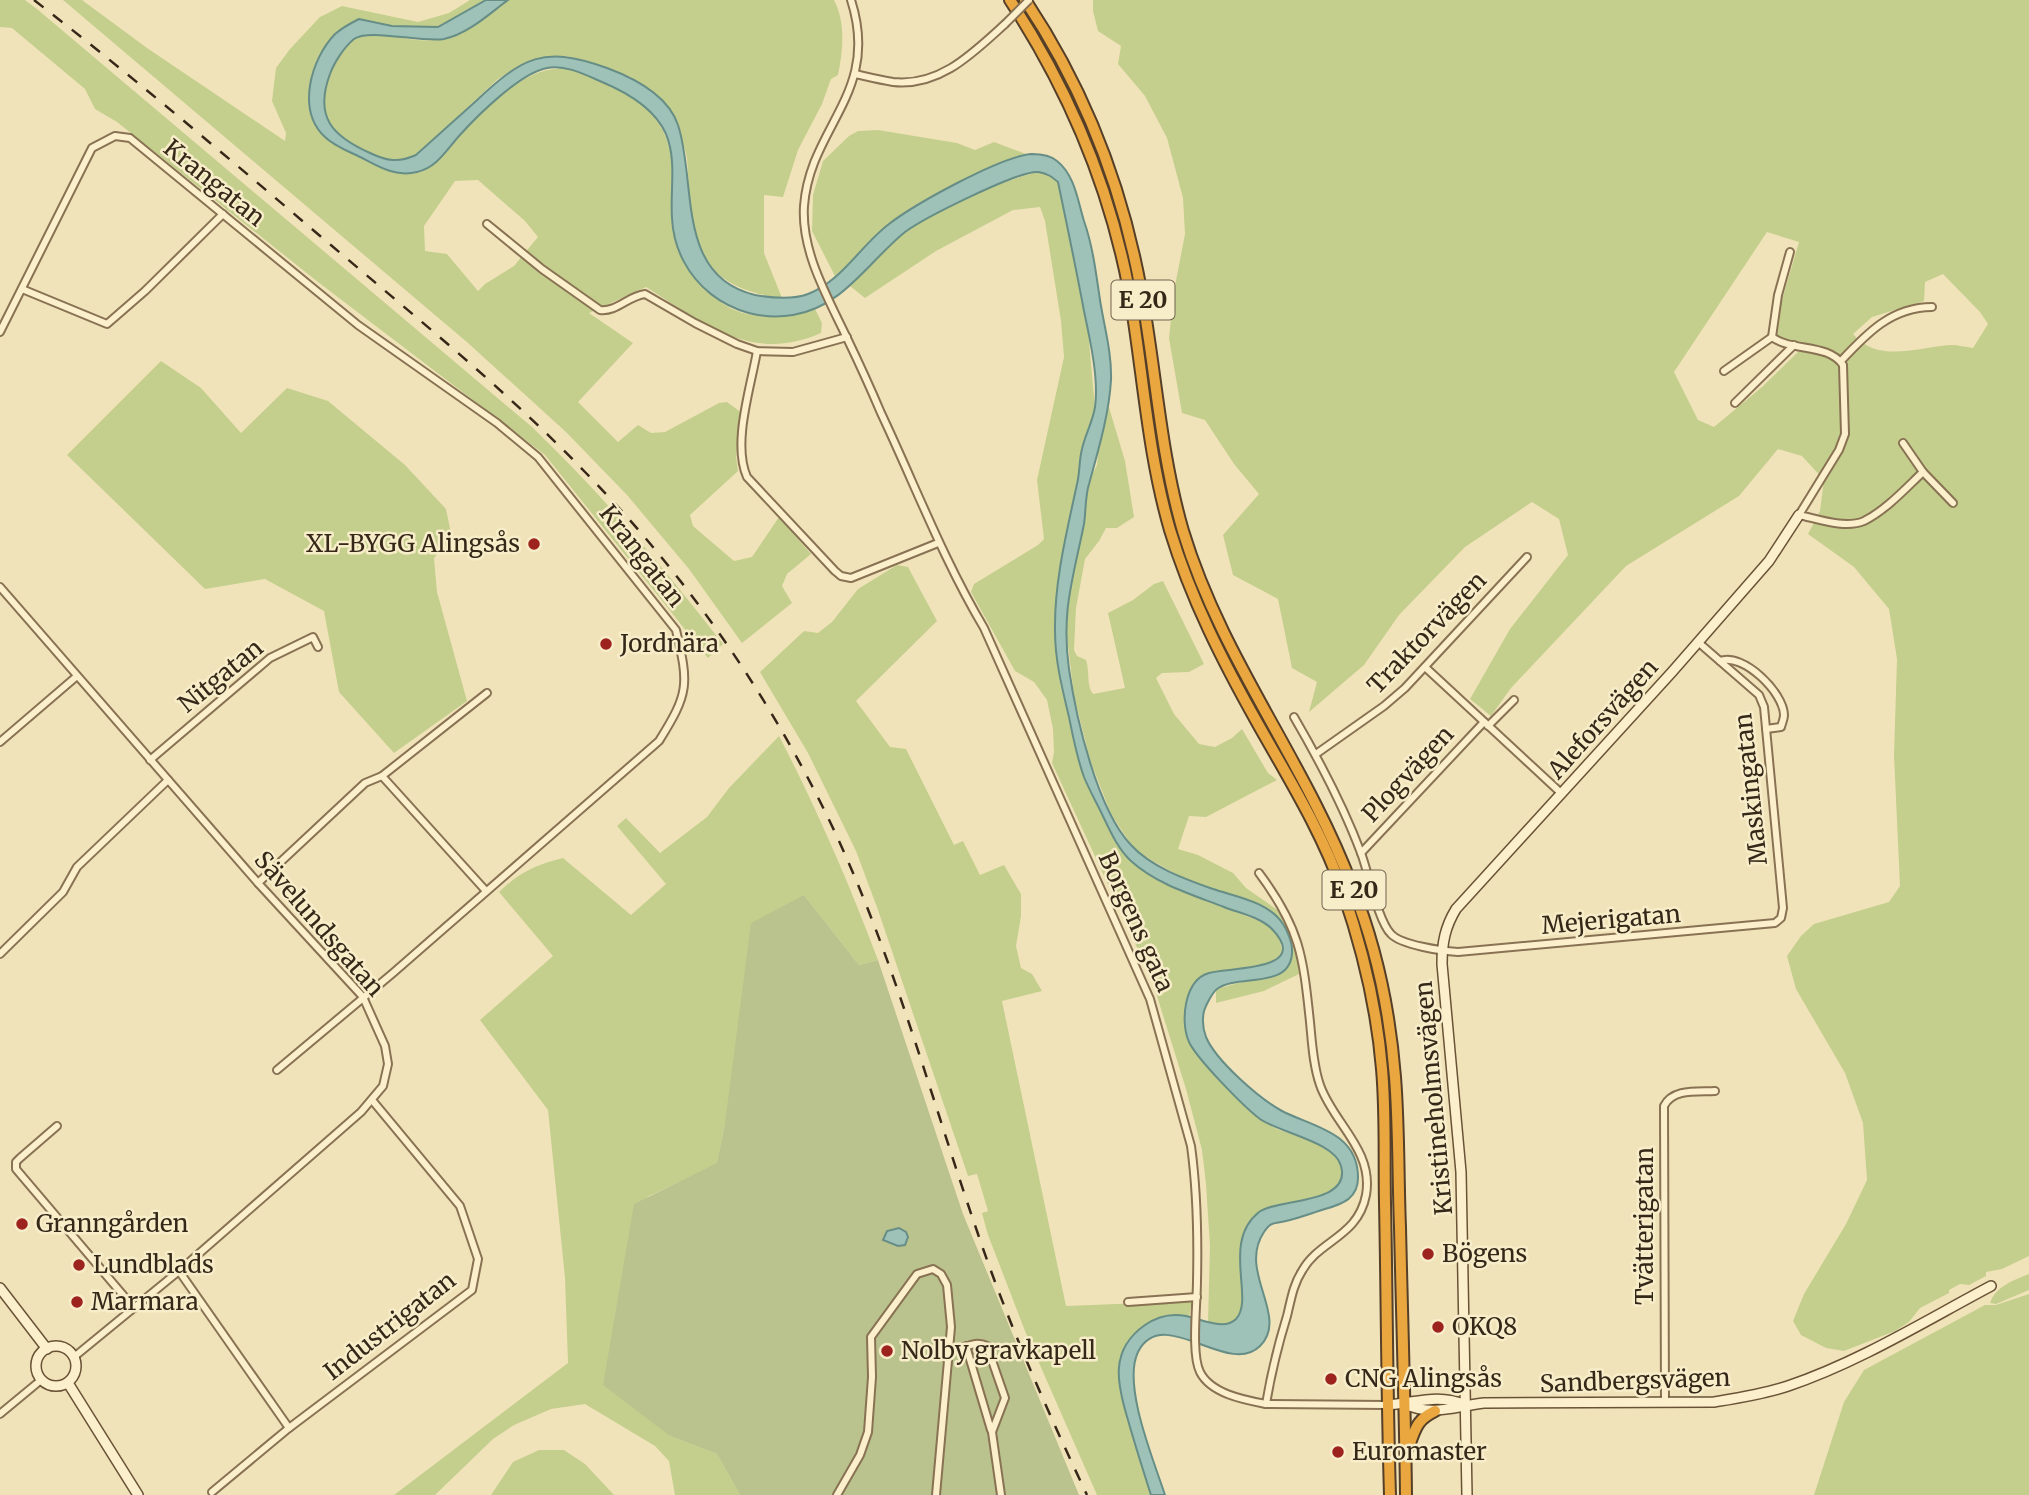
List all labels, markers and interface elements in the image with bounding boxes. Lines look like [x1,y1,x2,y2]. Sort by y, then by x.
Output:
street label: Krangatan [157,132,271,233]
road number: E 20 [1112,280,1174,320]
street label: Krangatan [593,498,692,613]
place label: XL-BYGG Alingsås [306,528,520,559]
marker: XL-BYGG Alingsås [526,536,542,552]
street label: Traktorvägen [1360,565,1493,700]
place label: Jordnära [619,628,719,659]
street label: Nitgatan [172,632,269,719]
marker: Jordnära [598,636,614,652]
street label: Aleforsvägen [1540,652,1665,786]
street label: Maskingatan [1727,712,1774,866]
street label: Plogvägen [1355,719,1460,828]
street label: Sävelundsgatan [248,845,391,1003]
street label: Borgens gata [1092,847,1181,997]
road number: E 20 [1322,870,1386,909]
street label: Mejerigatan [1540,898,1682,941]
street label: Kristineholmsvägen [1408,980,1459,1216]
street label: Tvätterigatan [1629,1147,1660,1305]
place label: Granngården [36,1208,189,1239]
marker: Granngården [14,1216,30,1232]
place label: Bögens [1442,1238,1527,1269]
marker: Bögens [1420,1246,1436,1262]
place label: Lundblads [93,1249,214,1280]
marker: Lundblads [71,1257,87,1273]
street label: Industrigatan [318,1264,462,1387]
place label: Marmara [91,1286,199,1317]
marker: Marmara [69,1294,85,1310]
place label: OKQ8 [1452,1311,1517,1342]
marker: OKQ8 [1430,1319,1446,1335]
place label: Nolby gravkapell [901,1335,1096,1366]
marker: Nolby gravkapell [879,1343,895,1359]
street label: Sandbergsvägen [1539,1362,1731,1399]
place label: CNG Alingsås [1345,1363,1502,1394]
marker: CNG Alingsås [1323,1371,1339,1387]
place label: Euromaster [1352,1436,1487,1467]
marker: Euromaster [1330,1444,1346,1460]

